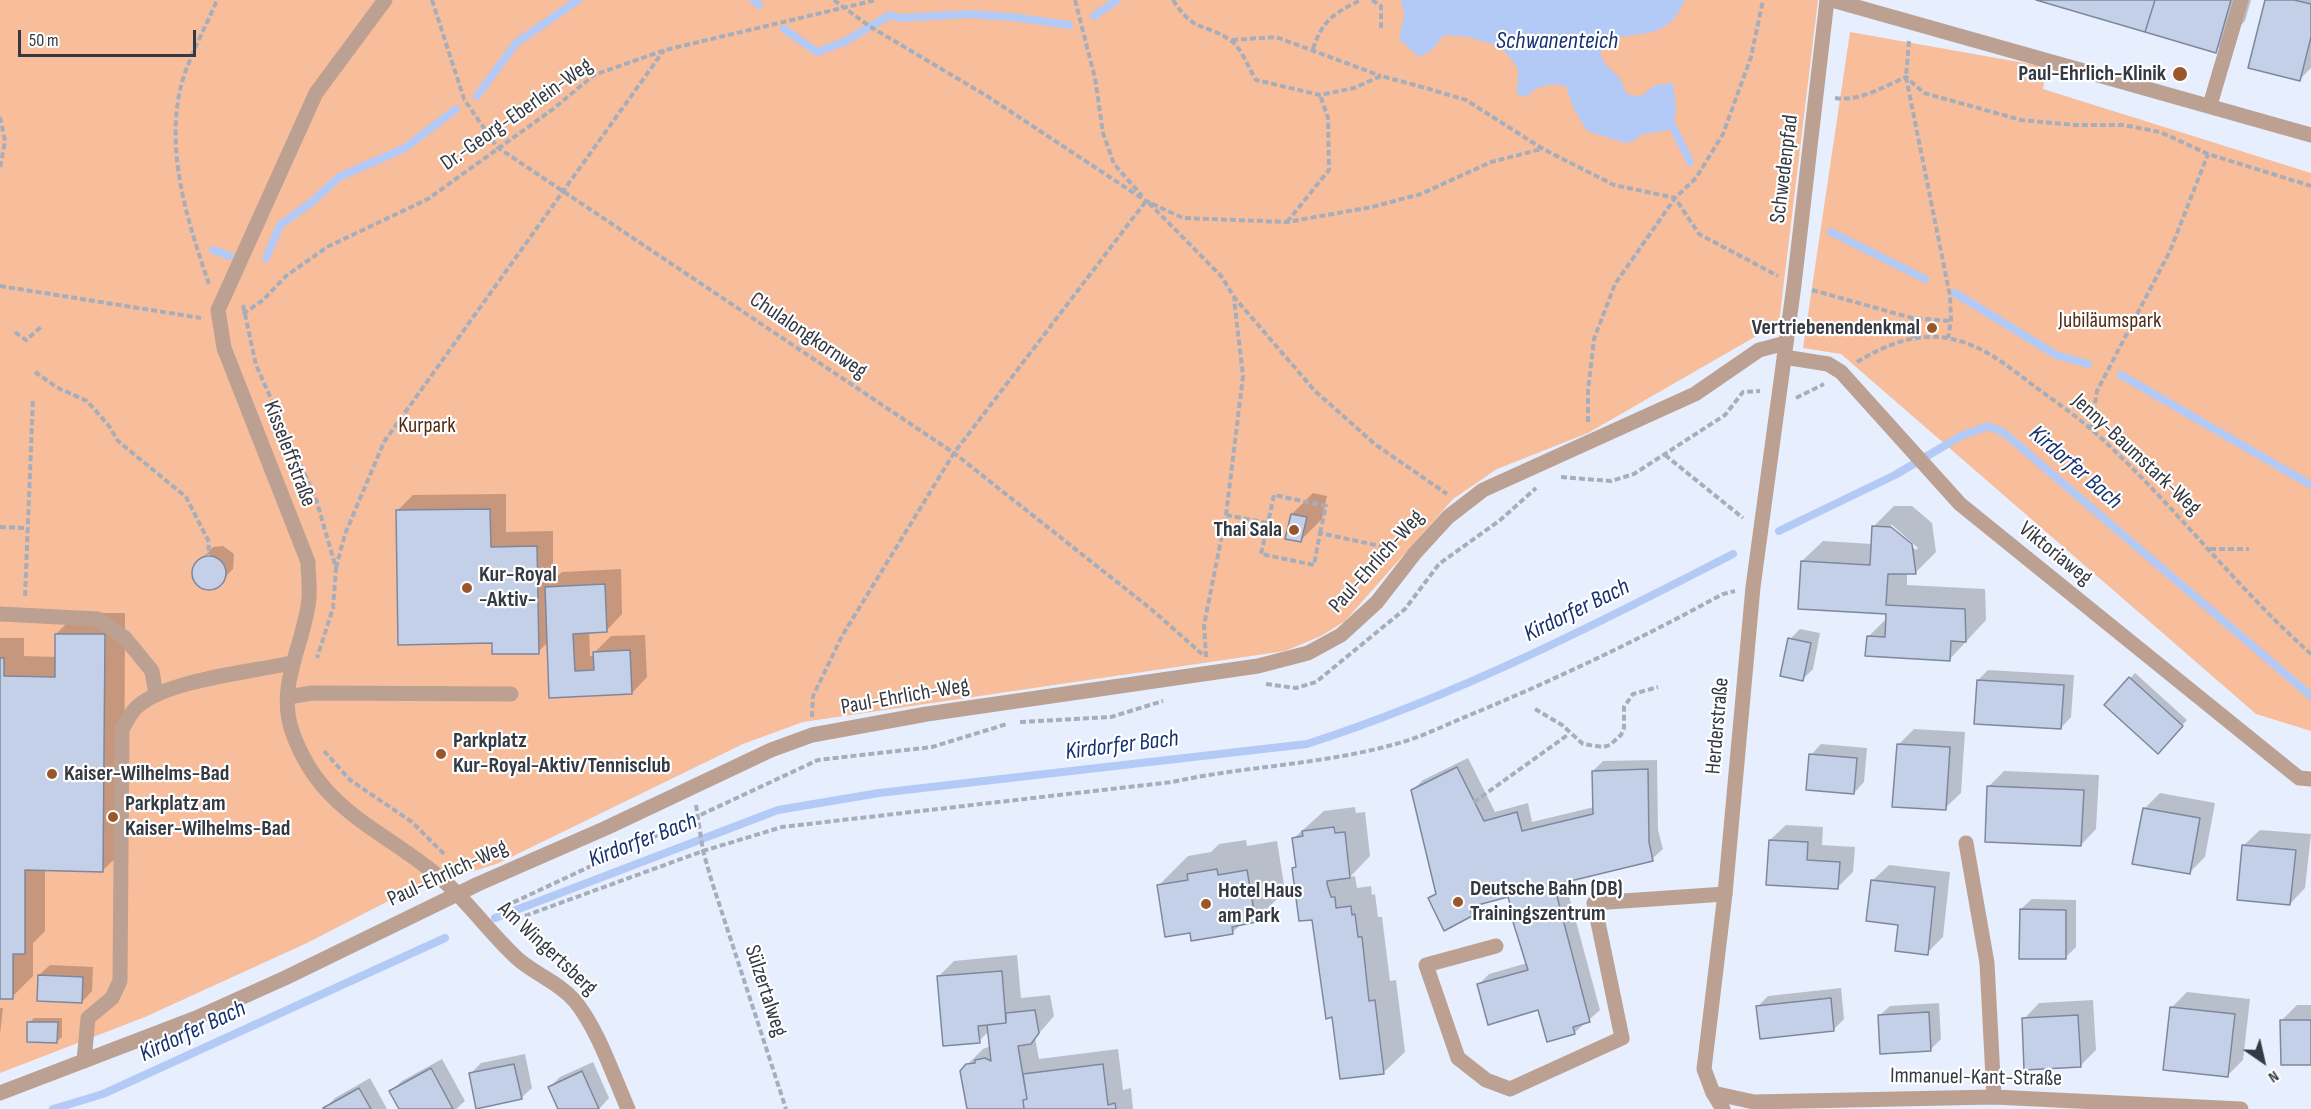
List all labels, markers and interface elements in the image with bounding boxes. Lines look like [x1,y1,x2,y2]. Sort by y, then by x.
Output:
scale bar [21,18,200,56]
water label: Schwanenteich [1496,28,1618,56]
text: 50 m [29,30,59,51]
street label: Dr.-Georg-Eberlein-Weg [436,53,598,177]
place label: Paul-Ehrlich-Klinik [2018,61,2166,87]
marker: Paul-Ehrlich-Klinik [2171,65,2189,83]
street label: Schwedenpfad [1765,113,1805,225]
street label: Chulalongkornweg [744,287,872,385]
park label: Jubiläumspark [2059,308,2161,334]
place label: Vertriebenendenkmal [1752,315,1920,341]
marker: Vertriebenendenkmal [1925,321,1939,335]
street label: Jenny-Baumstark-Weg [2066,388,2206,522]
street label: Kisseleffstraße [257,397,321,511]
park label: Kurpark [398,413,456,439]
water label: Kirdorfer Bach [2023,420,2127,516]
street label: Paul-Ehrlich-Weg [1324,505,1430,619]
street label: Viktoriaweg [2013,516,2097,592]
place label: Thai Sala [1214,517,1282,543]
marker: Thai Sala [1287,523,1301,537]
place label: Kur-Royal -Aktiv- [479,562,557,614]
water label: Kirdorfer Bach [1519,573,1635,649]
marker: Kur-Royal -Aktiv- [460,581,474,595]
street label: Paul-Ehrlich-Weg [839,673,971,721]
street label: Herderstraße [1701,676,1735,776]
water label: Kirdorfer Bach [1064,725,1180,767]
place label: Parkplatz Kur-Royal-Aktiv/Tennisclub [453,728,671,780]
marker: Parkplatz Kur-Royal-Aktiv/Tennisclub [434,747,448,761]
place label: Kaiser-Wilhelms-Bad [64,761,229,787]
marker: Kaiser-Wilhelms-Bad [45,767,59,781]
place label: Parkplatz am Kaiser-Wilhelms-Bad [125,791,290,842]
water label: Kirdorfer Bach [585,807,701,875]
marker: Parkplatz am Kaiser-Wilhelms-Bad [106,810,120,824]
street label: Paul-Ehrlich-Weg [384,835,512,913]
place label: Deutsche Bahn (DB) Trainingszentrum [1470,876,1623,927]
place label: Hotel Haus am Park [1218,878,1303,930]
marker: Deutsche Bahn (DB) Trainingszentrum [1451,895,1465,909]
street label: Am Wingertsberg [492,896,602,1002]
marker: Hotel Haus am Park [1199,897,1213,911]
street label: Sülzertalweg [738,942,792,1040]
water label: Kirdorfer Bach [135,995,251,1069]
north arrow [2233,1031,2293,1091]
street label: Immanuel-Kant-Straße [1890,1063,2062,1093]
text: N [2264,1066,2282,1087]

